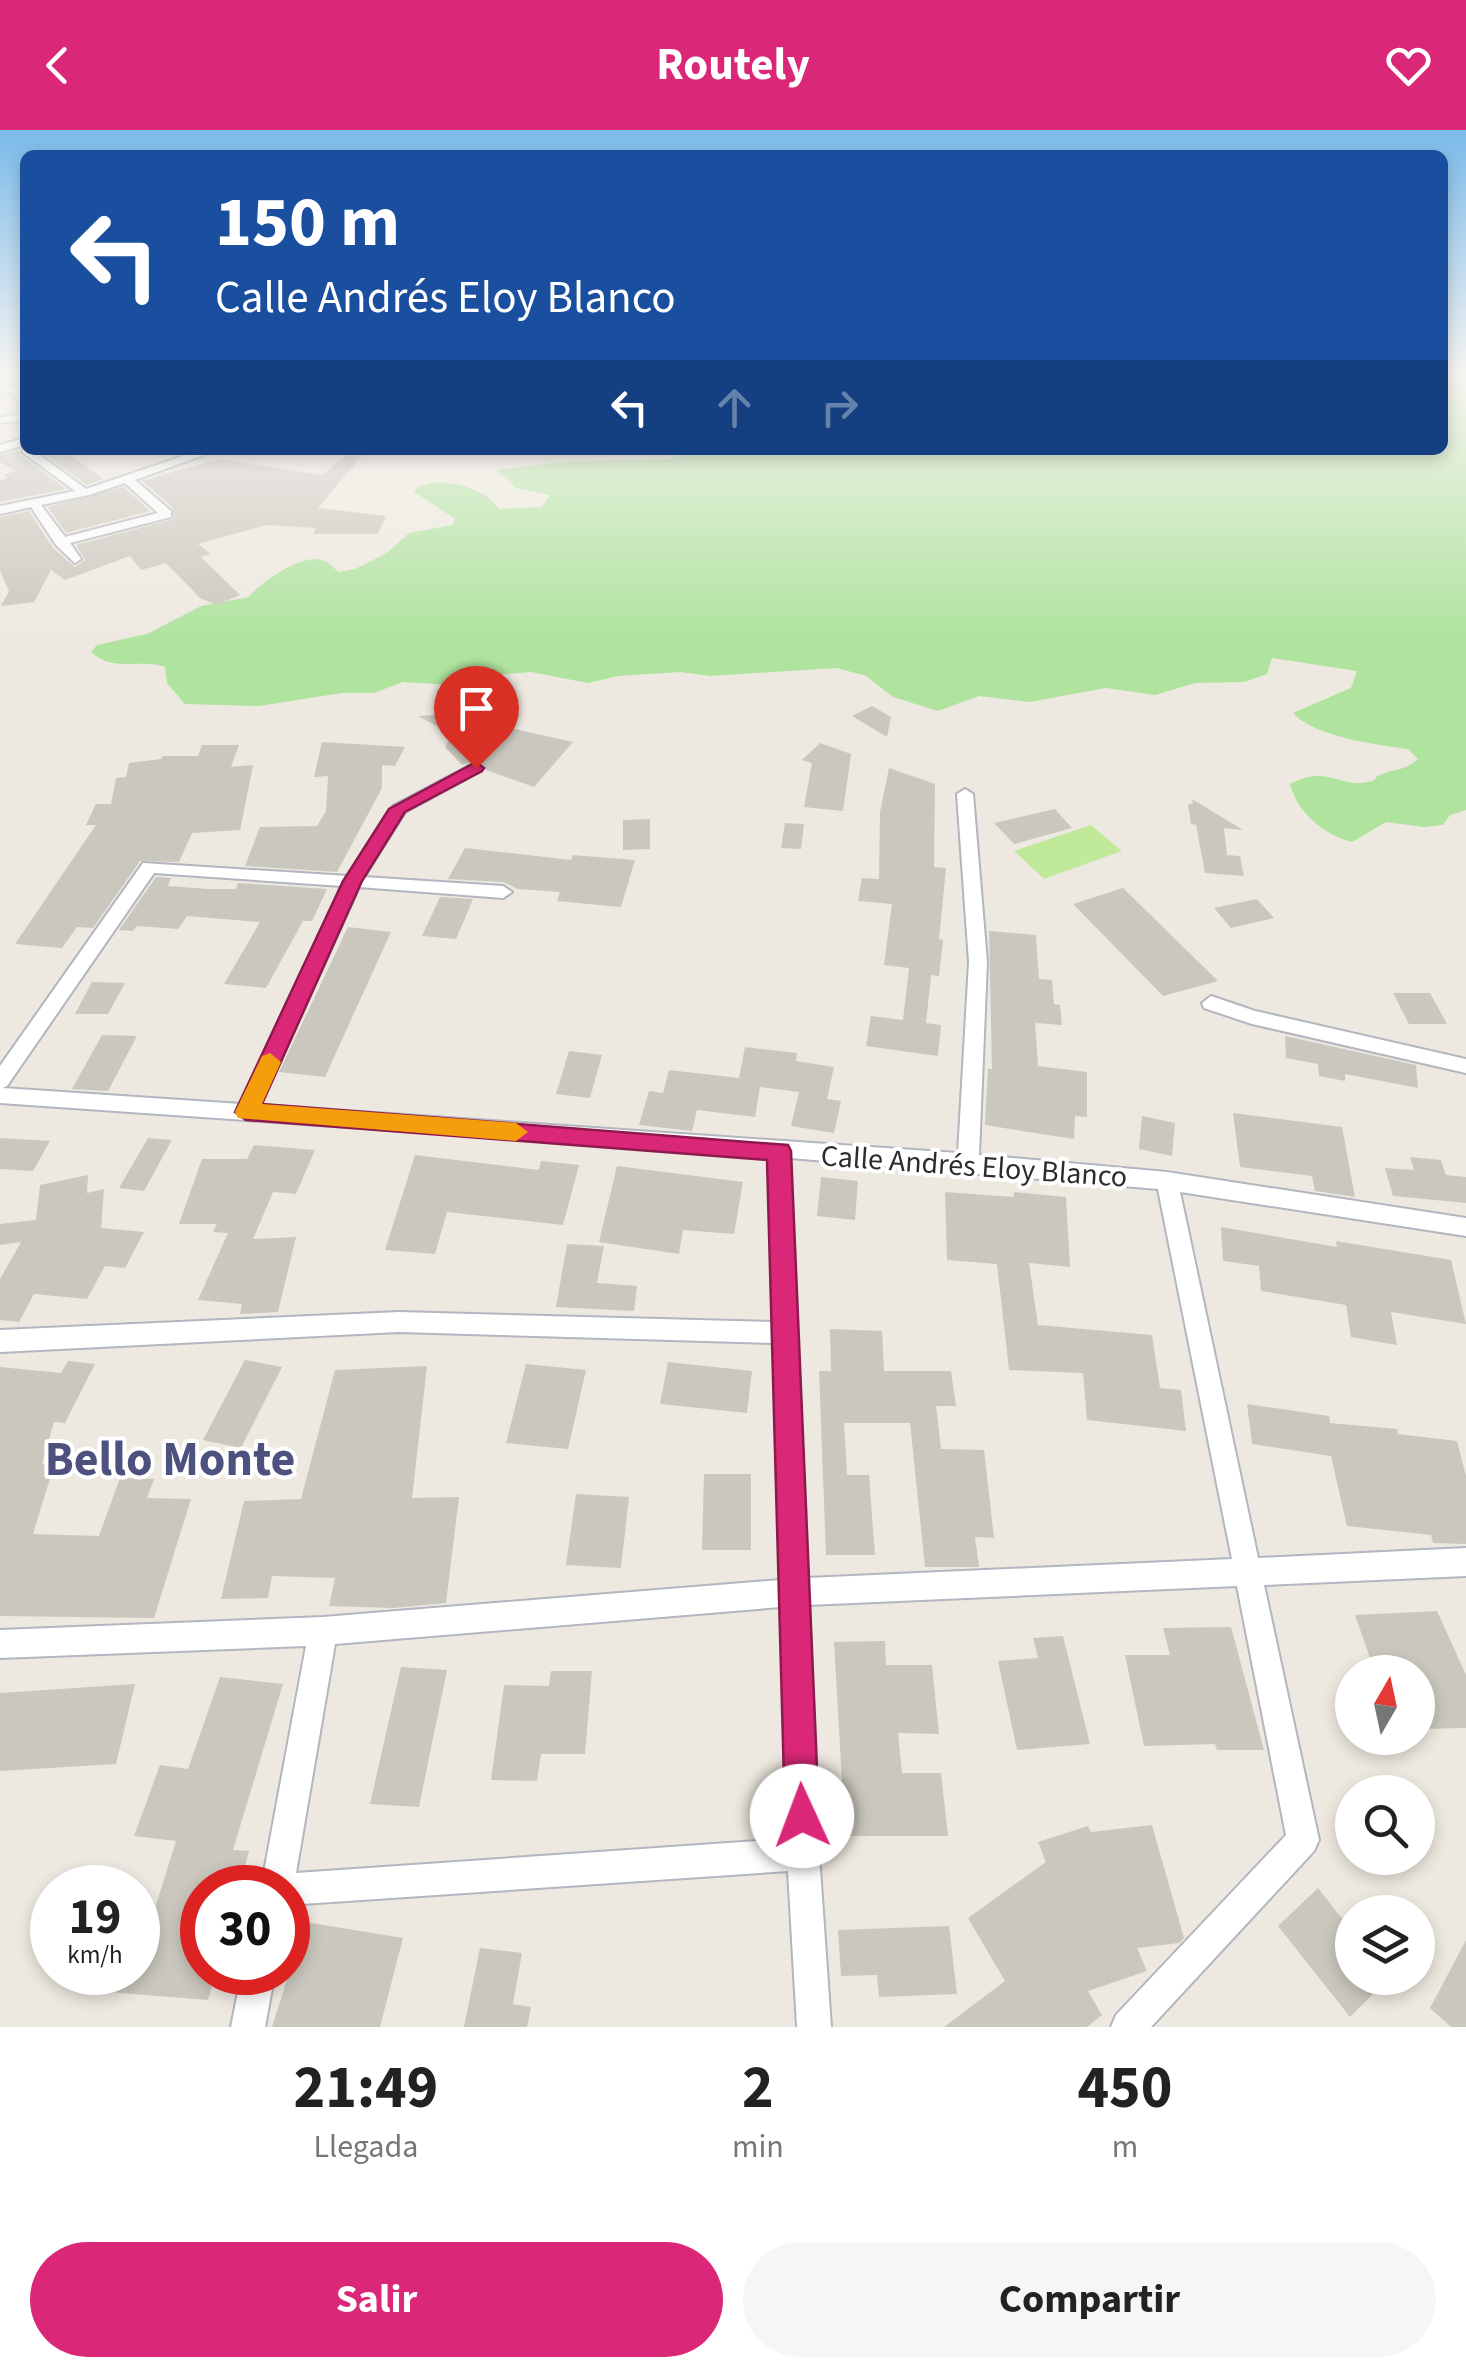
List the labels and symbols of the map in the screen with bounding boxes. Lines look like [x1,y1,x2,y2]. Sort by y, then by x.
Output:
pin [434,666,519,769]
street label: Calle Andrés Eloy Blanco [819,1134,1129,1199]
district label: Bello Monte [45,1426,295,1494]
north arrow [1335,1655,1435,1755]
position arrow [750,1764,854,1868]
speed limit sign: 30 [180,1865,310,1995]

